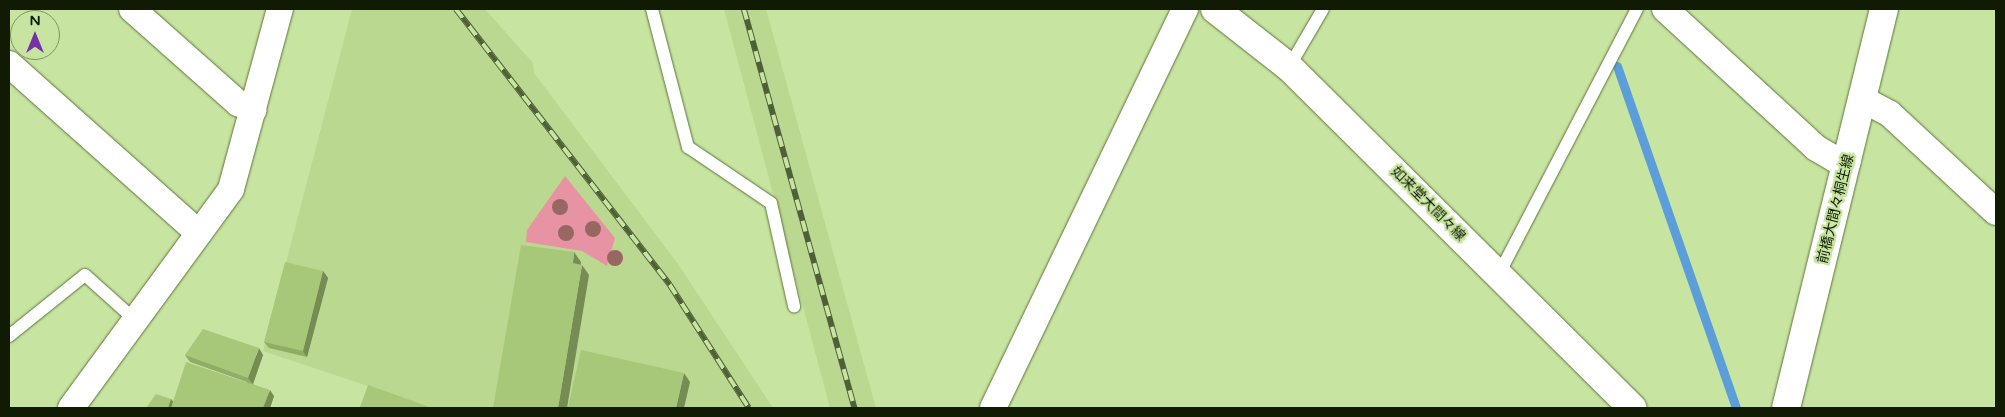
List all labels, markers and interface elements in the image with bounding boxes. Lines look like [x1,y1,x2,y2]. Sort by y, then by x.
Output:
north arrow [10,10,60,60]
text: N [29,12,41,29]
street label: 前橋大間々桐生線 [1814,153,1858,265]
street label: 如来堂大間々線 [1387,163,1469,245]

